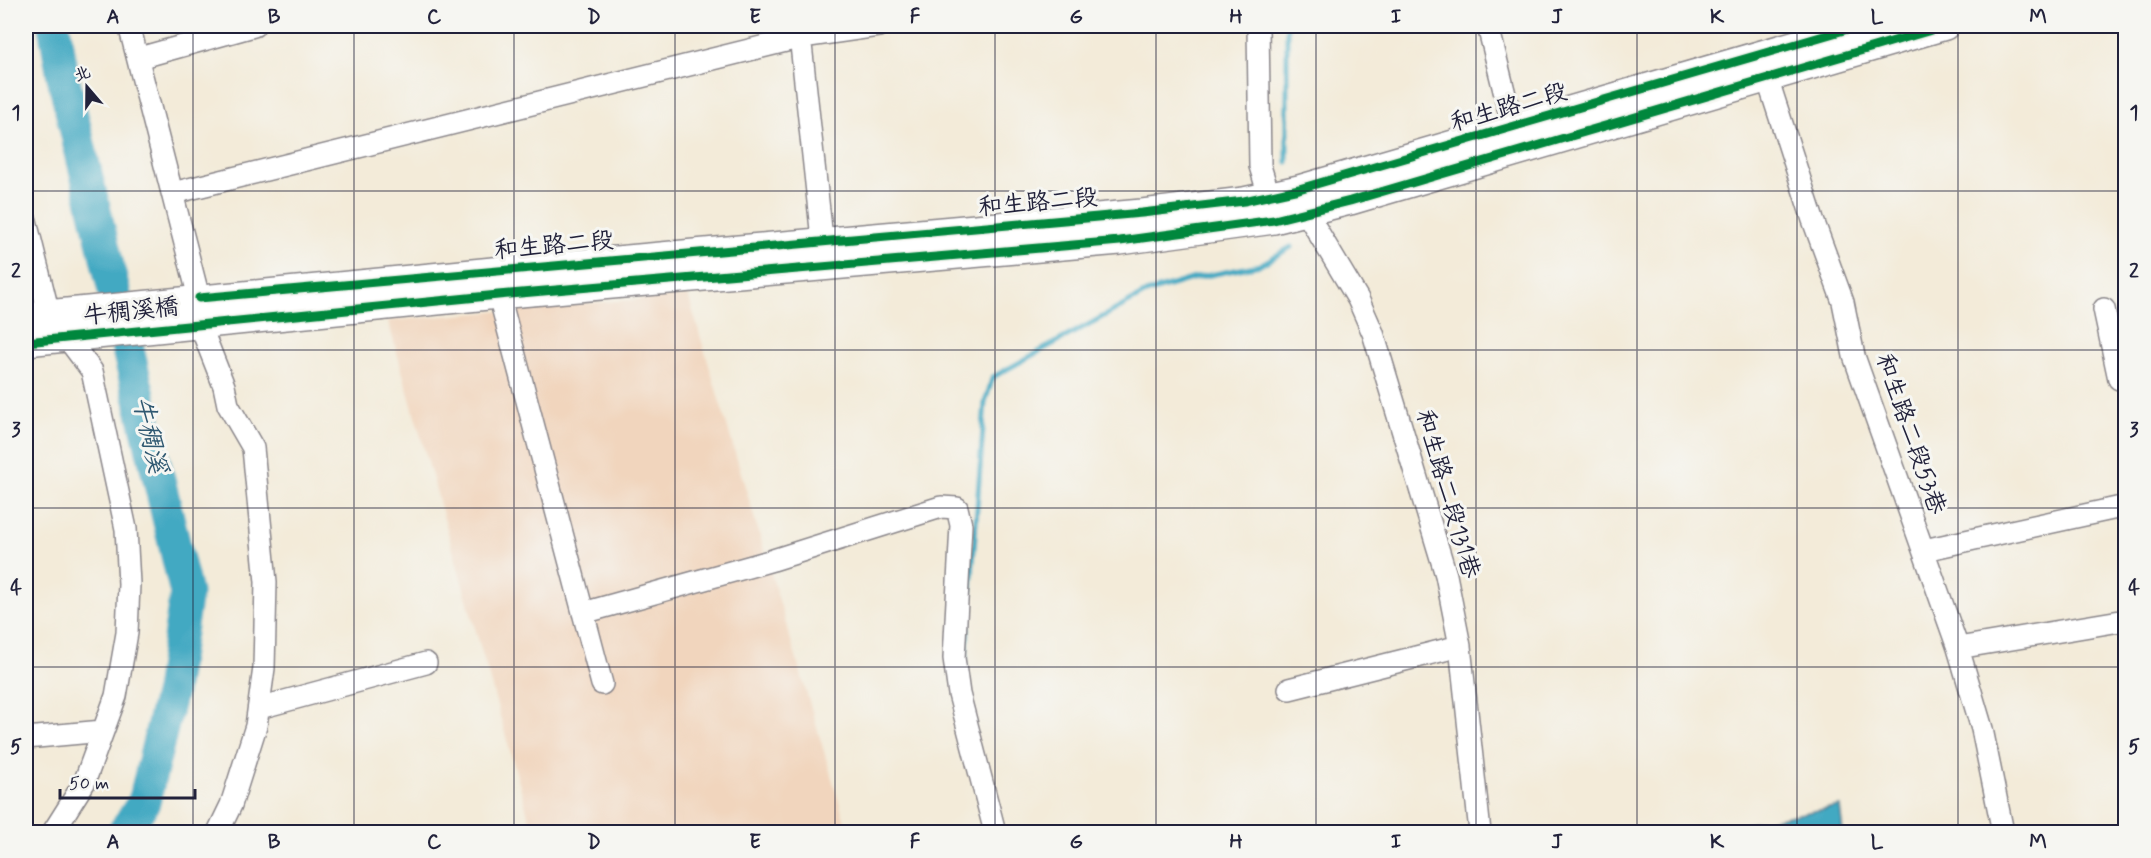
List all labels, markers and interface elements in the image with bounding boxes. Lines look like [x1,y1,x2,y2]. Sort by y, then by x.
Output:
text: A [106,4,120,31]
text: B [268,4,281,31]
text: C [427,4,442,31]
text: D [587,4,601,31]
text: E [749,4,761,31]
text: F [910,4,921,31]
text: G [1069,4,1083,31]
text: H [1229,4,1243,31]
text: I [1391,4,1401,31]
text: J [1551,4,1563,31]
text: K [1710,4,1725,31]
text: L [1871,4,1884,31]
text: M [2029,4,2047,31]
north arrow [57,57,117,117]
text: 北 [71,62,93,87]
street label: 和生路二段 [1447,77,1571,139]
text: 1 [12,100,20,127]
text: 1 [2130,100,2138,127]
street label: 和生路二段 [977,182,1099,224]
street label: 和生路二段 [493,225,615,267]
text: 2 [11,258,21,285]
text: 2 [2129,258,2139,285]
street label: 牛稠溪橋 [82,292,180,332]
street label: 和生路二段53巷 [1868,349,1952,519]
water label: 牛稠溪 [124,393,175,479]
street label: 和生路二段131巷 [1408,406,1486,582]
text: 3 [11,417,21,444]
text: 3 [2129,417,2139,444]
text: 4 [10,575,22,602]
text: 4 [2128,575,2140,602]
text: 5 [10,734,22,761]
text: 5 [2128,734,2140,761]
scale bar [60,762,195,800]
text: 50 m [69,772,109,796]
text: A [106,829,120,856]
text: B [268,829,281,856]
text: C [427,829,442,856]
text: D [587,829,601,856]
text: E [749,829,761,856]
text: F [910,829,921,856]
text: G [1069,829,1083,856]
text: H [1229,829,1243,856]
text: I [1391,829,1401,856]
text: J [1551,829,1563,856]
text: K [1710,829,1725,856]
text: L [1871,829,1884,856]
text: M [2029,829,2047,856]

